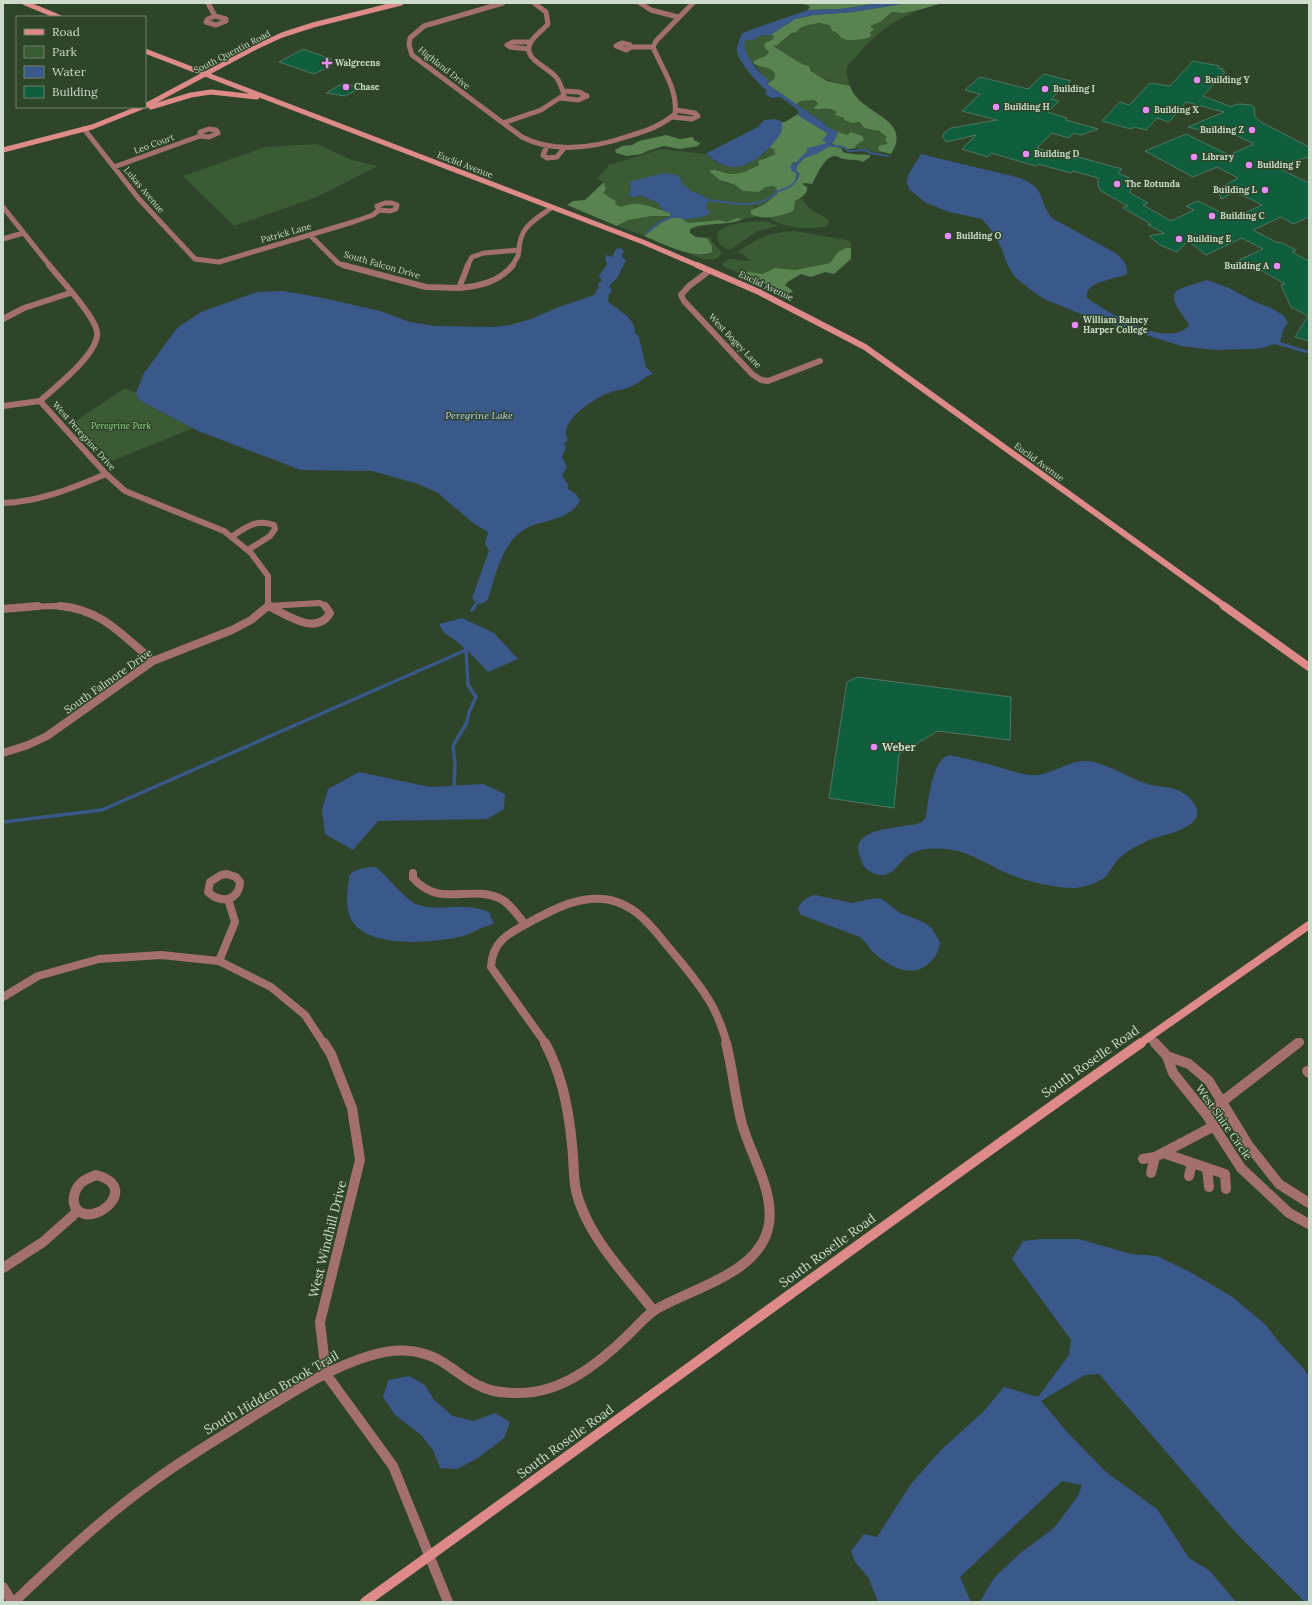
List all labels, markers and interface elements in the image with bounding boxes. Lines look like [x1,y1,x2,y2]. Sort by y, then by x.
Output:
legend [16,16,146,108]
text: Road [52,24,80,39]
street label: South Quentin Road [192,27,272,76]
text: Park [52,44,78,59]
street label: Highland Drive [416,44,473,91]
place label: Walgreens [335,57,381,68]
marker: Walgreens [322,58,332,68]
text: Water [52,64,87,79]
place label: Building Y [1205,74,1250,85]
marker: Building Y [1192,75,1202,85]
place label: Chase [354,81,380,92]
marker: Chase [341,82,351,92]
place label: Building I [1053,83,1096,94]
text: Building [52,84,98,99]
marker: Building I [1040,84,1050,94]
place label: Building H [1004,101,1050,112]
marker: Building H [991,102,1001,112]
place label: Building X [1154,104,1200,115]
marker: Building X [1141,105,1151,115]
place label: Building Z [1200,124,1245,135]
marker: Building Z [1247,125,1257,135]
street label: Leo Court [132,131,176,156]
place label: Building D [1034,148,1080,159]
street label: Euclid Avenue [436,149,495,180]
marker: Building D [1021,149,1031,159]
place label: Library [1202,151,1234,162]
marker: Library [1189,152,1199,162]
place label: Building F [1257,159,1301,170]
marker: Building F [1244,160,1254,170]
street label: Lukas Avenue [122,164,167,215]
place label: The Rotunda [1125,178,1180,189]
marker: The Rotunda [1112,179,1122,189]
place label: Building L [1213,184,1258,195]
marker: Building L [1260,185,1270,195]
place label: Building C [1220,210,1266,221]
marker: Building C [1207,211,1217,221]
street label: Patrick Lane [259,220,313,245]
place label: Building O [956,230,1002,241]
marker: Building O [943,231,953,241]
place label: Building E [1187,233,1232,244]
marker: Building E [1174,234,1184,244]
street label: South Falcon Drive [343,248,422,281]
place label: Building A [1224,260,1269,271]
marker: Building A [1272,261,1282,271]
street label: Euclid Avenue [737,268,795,303]
street label: West Bogey Lane [707,311,764,370]
place label: William Rainey Harper College [1083,314,1148,335]
marker: William Rainey Harper College [1070,320,1080,330]
street label: West Peregrine Drive [50,399,118,473]
water label: Peregrine Lake [445,409,513,422]
park label: Peregrine Park [91,420,152,431]
street label: Euclid Avenue [1012,440,1066,483]
street label: South Falmore Drive [61,645,155,717]
place label: Weber [882,740,917,754]
marker: Weber [869,742,879,752]
street label: South Roselle Road [1038,1021,1143,1101]
street label: West Shire Circle [1193,1082,1255,1162]
street label: West Windhill Drive [305,1179,350,1300]
street label: South Roselle Road [776,1209,879,1291]
street label: South Hidden Brook Trail [201,1347,342,1438]
street label: South Roselle Road [514,1400,617,1482]

